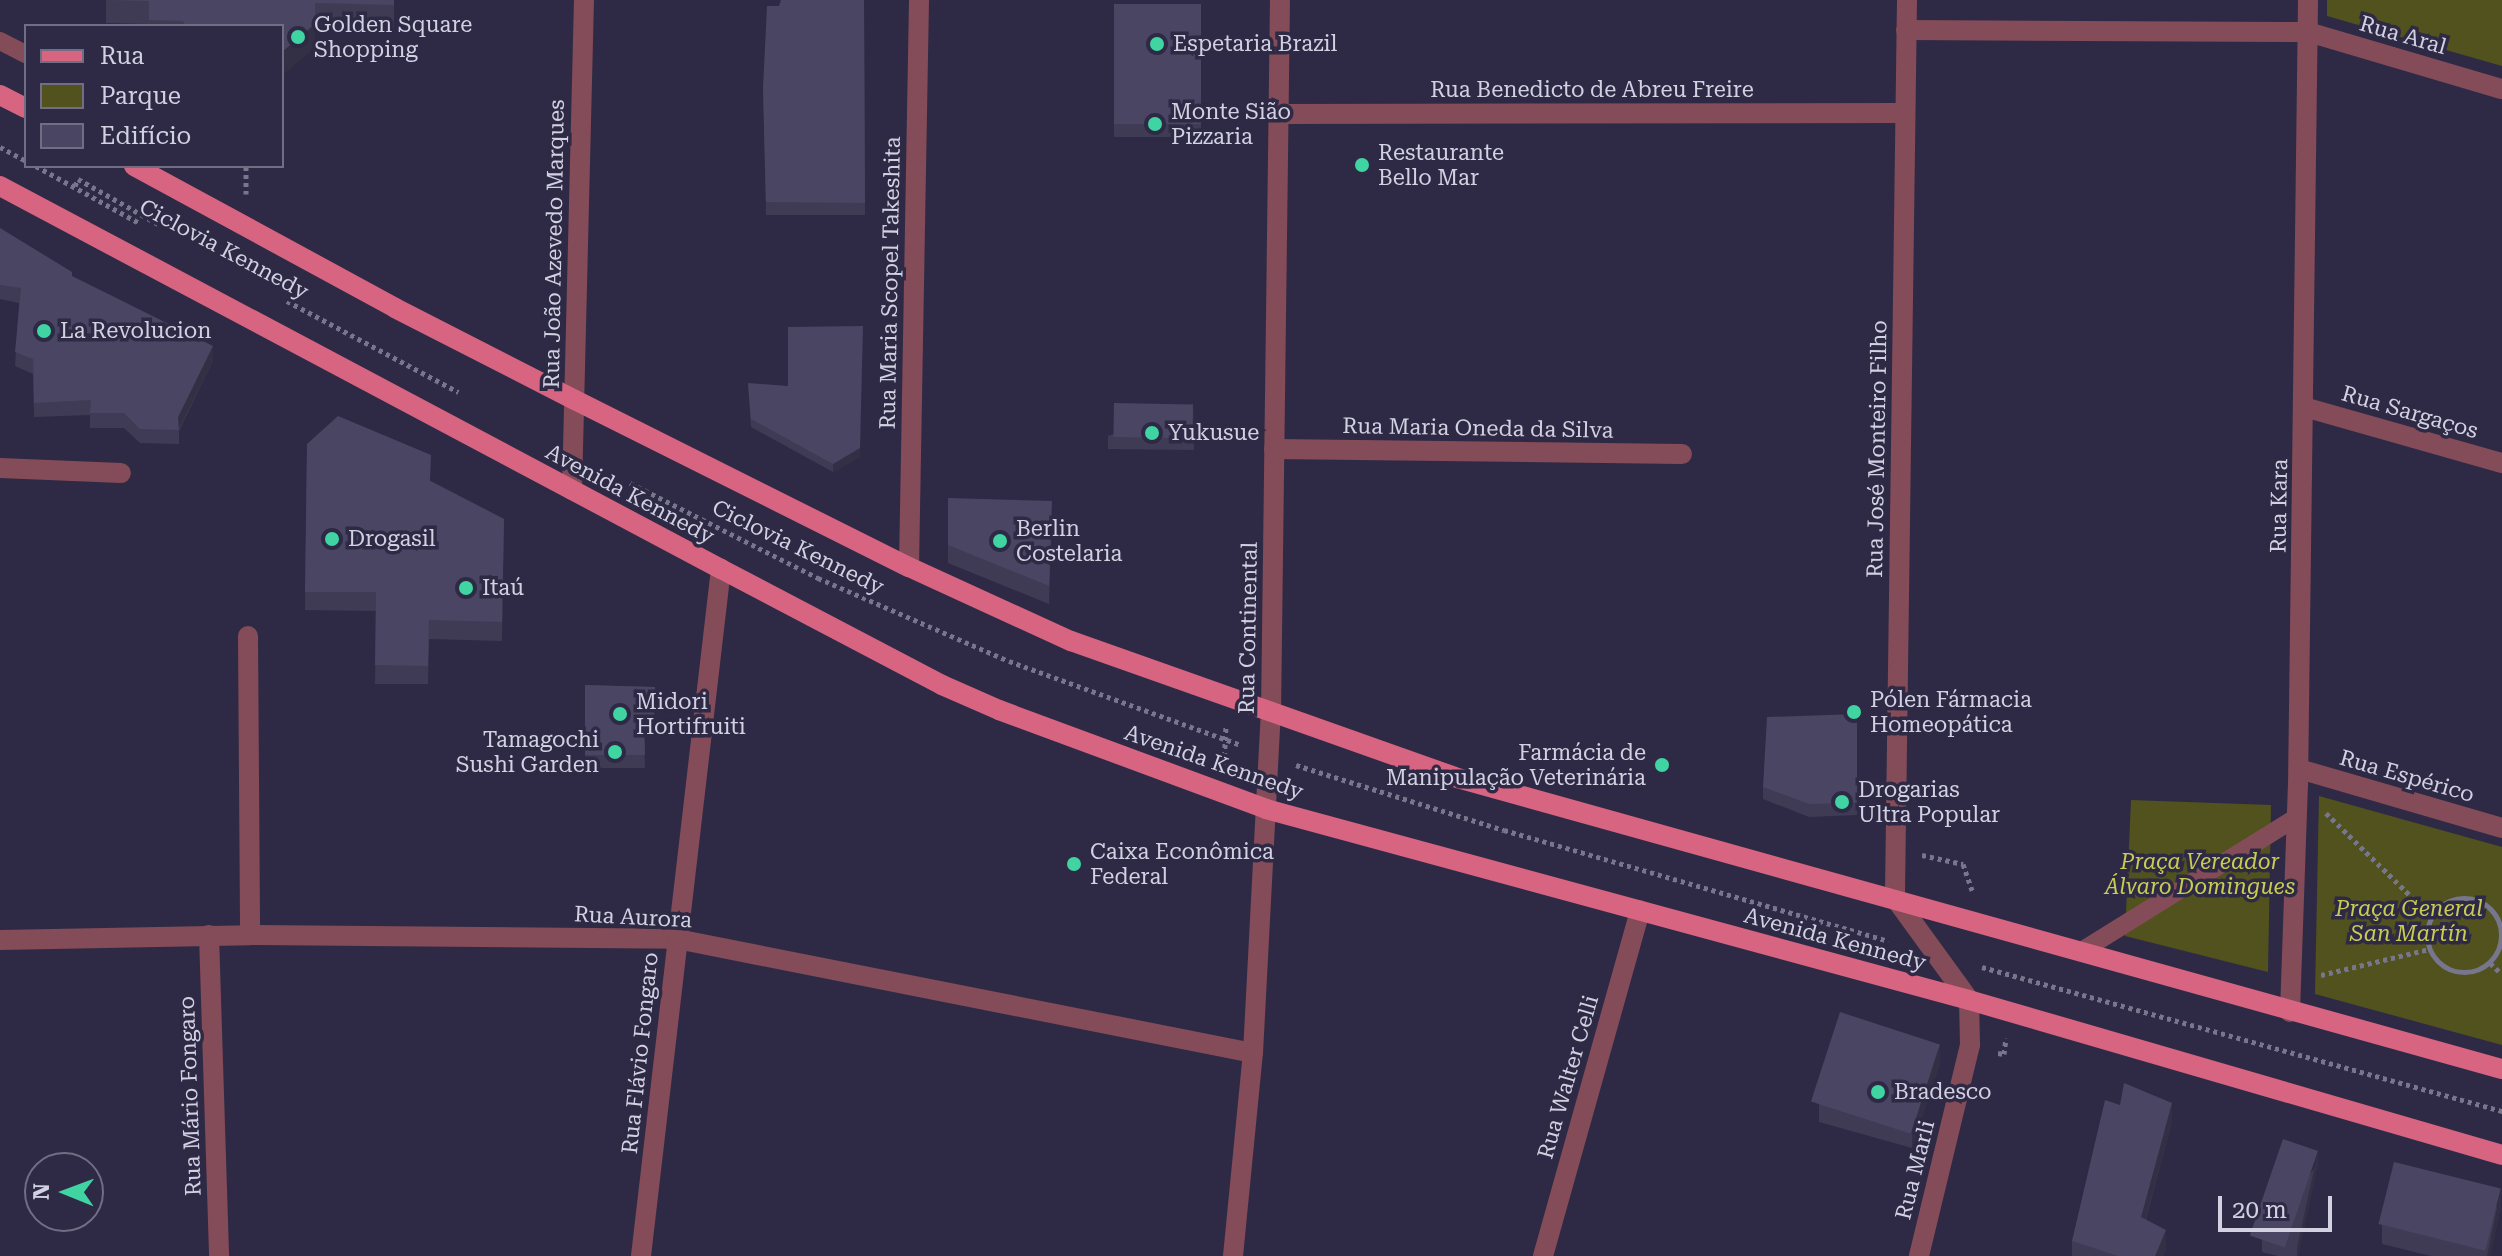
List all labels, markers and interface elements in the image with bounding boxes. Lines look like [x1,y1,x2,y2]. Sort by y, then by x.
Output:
street label: Rua Aral [2357,10,2449,60]
place label: Golden Square Shopping [314,11,472,62]
legend [24,24,284,168]
marker: Golden Square Shopping [289,28,307,46]
place label: Espetaria Brazil [1173,31,1337,57]
marker: Espetaria Brazil [1148,35,1166,53]
text: Rua [100,42,144,70]
street label: Rua Benedicto de Abreu Freire [1430,77,1754,103]
text: Parque [100,82,181,110]
place label: Monte Sião Pizzaria [1171,98,1291,150]
street label: Rua João Azevedo Marques [538,99,570,389]
marker: Monte Sião Pizzaria [1146,115,1164,133]
text: Edifício [100,122,191,150]
street label: Rua Maria Scopel Takeshita [874,136,906,430]
place label: Restaurante Bello Mar [1378,139,1504,190]
marker: Restaurante Bello Mar [1353,156,1371,174]
street label: Ciclovia Kennedy [135,193,313,305]
place label: La Revolucion [60,318,211,344]
street label: Rua José Monteiro Filho [1862,320,1892,578]
marker: La Revolucion [35,322,53,340]
street label: Rua Sargaços [2339,380,2481,444]
street label: Rua Maria Oneda da Silva [1342,412,1614,444]
place label: Yukusue [1168,420,1259,446]
marker: Yukusue [1143,424,1161,442]
street label: Avenida Kennedy [541,438,719,550]
street label: Rua Kara [2265,459,2293,553]
street label: Ciclovia Kennedy [708,494,888,600]
place label: Berlin Costelaria [1016,515,1122,566]
place label: Drogasil [348,526,436,552]
marker: Drogasil [323,530,341,548]
marker: Berlin Costelaria [991,532,1009,550]
street label: Rua Continental [1233,542,1263,714]
place label: Itaú [482,575,524,601]
marker: Itaú [457,579,475,597]
place label: Pólen Fármacia Homeopática [1870,686,2032,738]
place label: Midori Hortifruiti [636,688,746,740]
marker: Pólen Fármacia Homeopática [1845,703,1863,721]
marker: Midori Hortifruiti [611,705,629,723]
street label: Avenida Kennedy [1121,719,1307,805]
place label: Tamagochi Sushi Garden [456,726,599,778]
place label: Farmácia de Manipulação Veterinária [1386,739,1646,790]
marker: Tamagochi Sushi Garden [606,743,624,761]
street label: Rua Espérico [2337,744,2477,808]
marker: Farmácia de Manipulação Veterinária [1653,756,1671,774]
place label: Drogarias Ultra Popular [1858,776,2000,828]
marker: Drogarias Ultra Popular [1833,793,1851,811]
place label: Caixa Econômica Federal [1090,838,1274,890]
park label: Praça Vereador Álvaro Domingues [2105,848,2295,900]
marker: Caixa Econômica Federal [1065,855,1083,873]
park label: Praça General San Martín [2335,895,2483,946]
street label: Rua Aurora [573,901,693,933]
street label: Avenida Kennedy [1741,902,1929,976]
street label: Rua Flávio Fongaro [616,951,664,1155]
street label: Rua Walter Celli [1532,992,1604,1162]
street label: Rua Mário Fongaro [173,996,207,1196]
place label: Bradesco [1894,1079,1992,1105]
marker: Bradesco [1869,1083,1887,1101]
street label: Rua Marli [1890,1118,1940,1222]
north arrow [24,1152,104,1232]
scale bar [2222,1180,2336,1230]
text: N [29,1183,54,1200]
text: 20 m [2232,1196,2287,1224]

